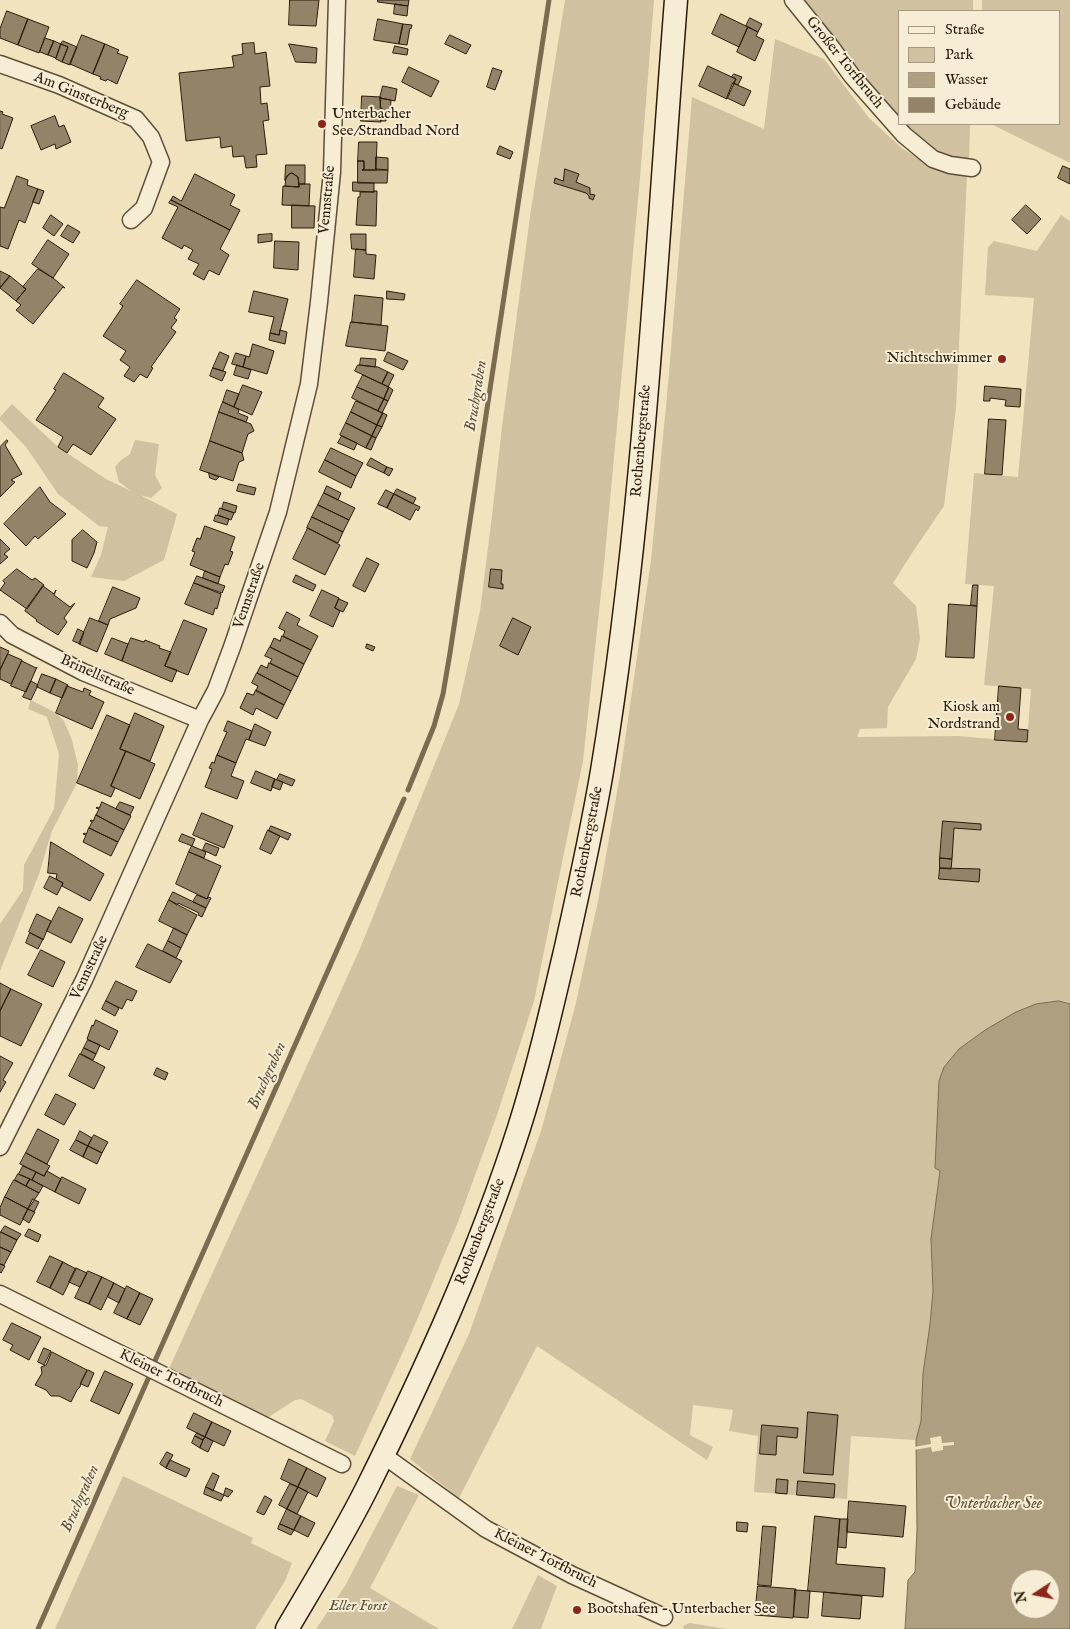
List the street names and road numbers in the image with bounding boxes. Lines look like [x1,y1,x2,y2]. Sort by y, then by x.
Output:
street label: Großer Torfbruch [801,13,887,113]
street label: Am Ginsterberg [31,69,131,123]
street label: Vennstraße [316,165,340,235]
street label: Rothenbergstraße [628,384,656,498]
street label: Vennstraße [230,560,270,632]
street label: Brinellstraße [57,652,137,700]
street label: Rothenbergstraße [568,785,608,899]
street label: Vennstraße [67,933,113,1003]
street label: Rothenbergstraße [452,1176,510,1288]
street label: Kleiner Torfbruch [116,1346,226,1412]
street label: Kleiner Torfbruch [490,1525,600,1593]

